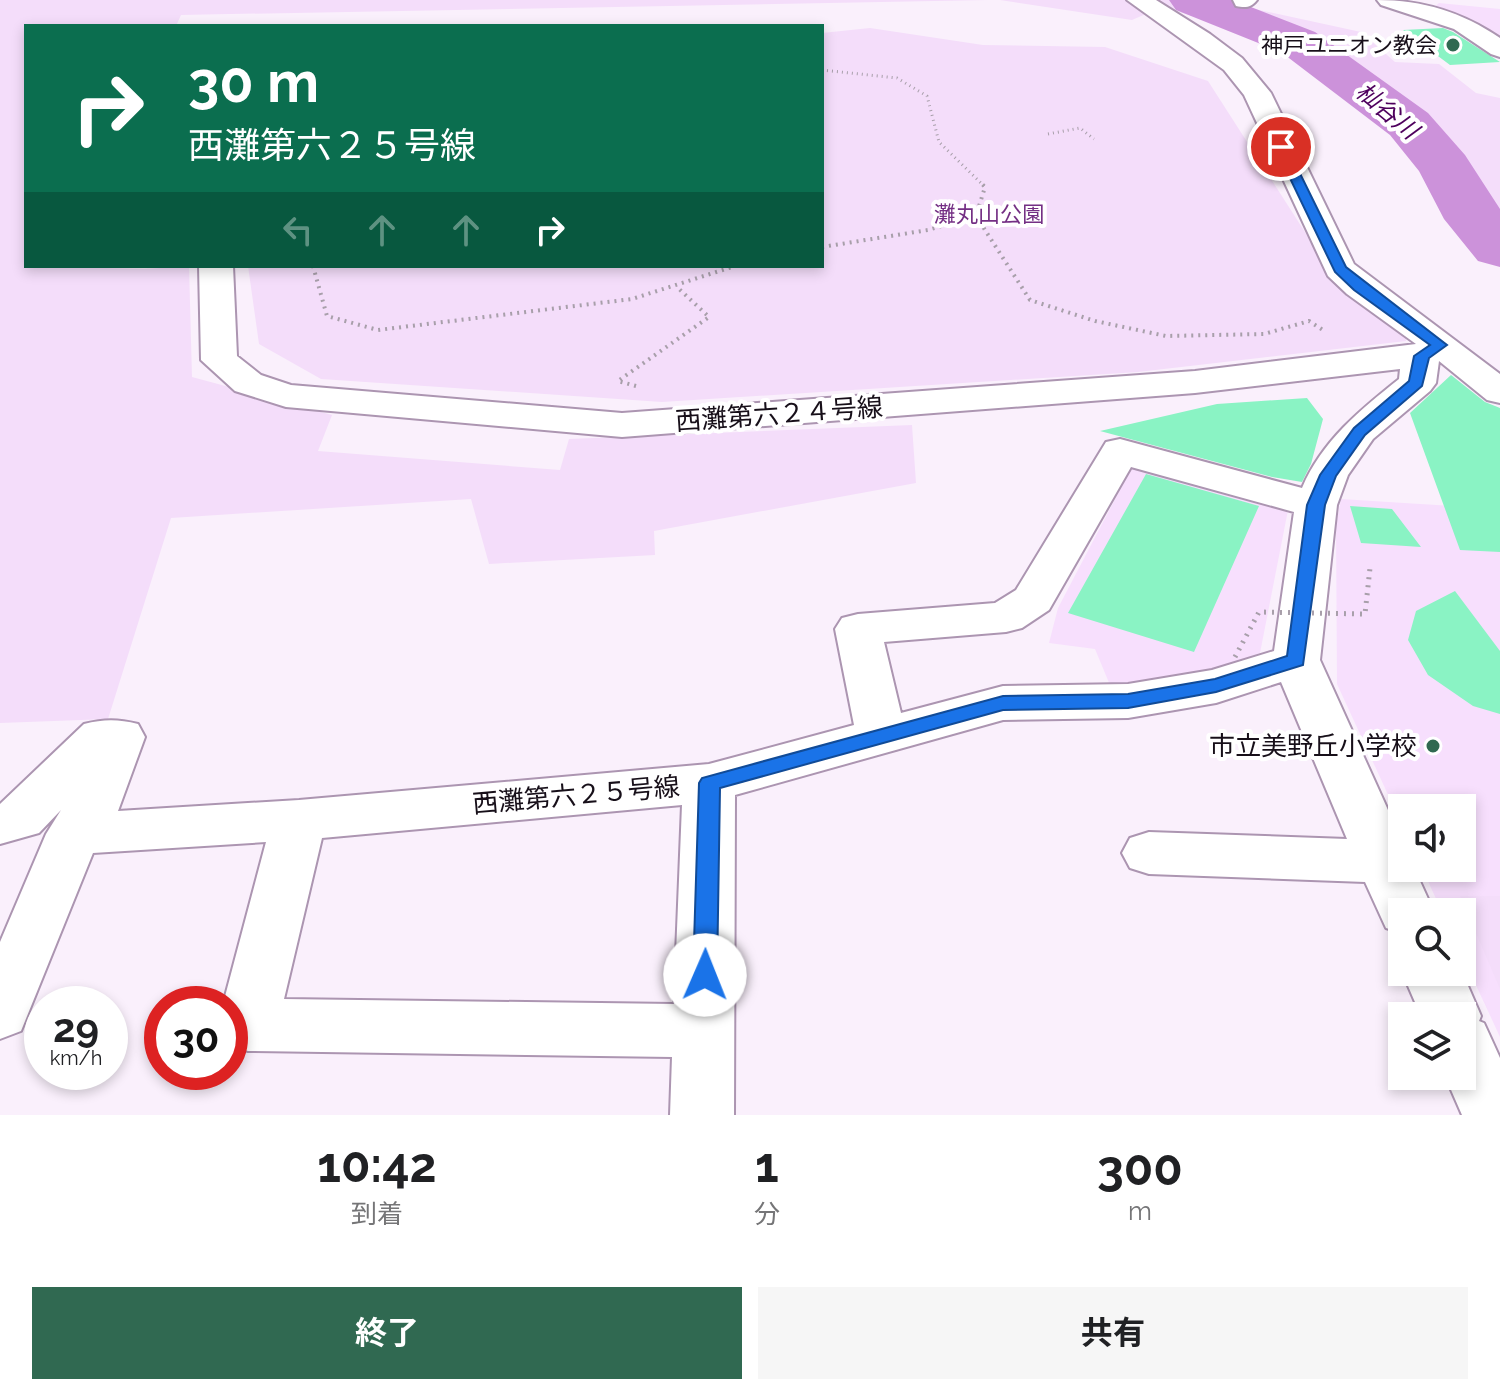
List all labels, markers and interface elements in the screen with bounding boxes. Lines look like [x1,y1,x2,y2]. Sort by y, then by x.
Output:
place label: 神戸ユニオン教会 [1261,32,1437,58]
marker: 神戸ユニオン教会 [1444,36,1462,54]
text: 30 m [188,49,319,115]
icon: right [56,56,160,160]
water label: 杣谷川 [1350,76,1427,147]
pin [1247,113,1315,181]
text: 西灘第六２５号線 [188,124,476,166]
icon: arrive [1259,125,1303,169]
park label: 灘丸山公園 [934,201,1044,227]
icon: left [276,208,320,252]
icon: ahead [360,208,404,252]
icon: ahead [444,208,488,252]
icon: right [528,208,572,252]
street label: 西灘第六２４号線 [674,392,884,436]
place label: 市立美野丘小学校 [1209,731,1417,761]
marker: 市立美野丘小学校 [1424,737,1442,755]
street label: 西灘第六２５号線 [471,771,681,819]
map controls [1388,794,1476,1090]
button: sound [1388,794,1476,882]
button: search [1388,898,1476,986]
position arrow [663,933,747,1017]
speed limit sign: 30 [144,986,248,1090]
button: layers [1388,1002,1476,1090]
text: 29 [53,1004,99,1051]
text: km/h [50,1046,102,1070]
text: 10:42 [317,1137,437,1193]
text: 1 [755,1137,779,1193]
text: 300 [1097,1140,1183,1196]
text: m [1128,1196,1152,1226]
text: 到着 [351,1199,403,1229]
text: 分 [754,1199,780,1229]
button: 終了 [32,1287,742,1379]
button: 共有 [758,1287,1468,1379]

